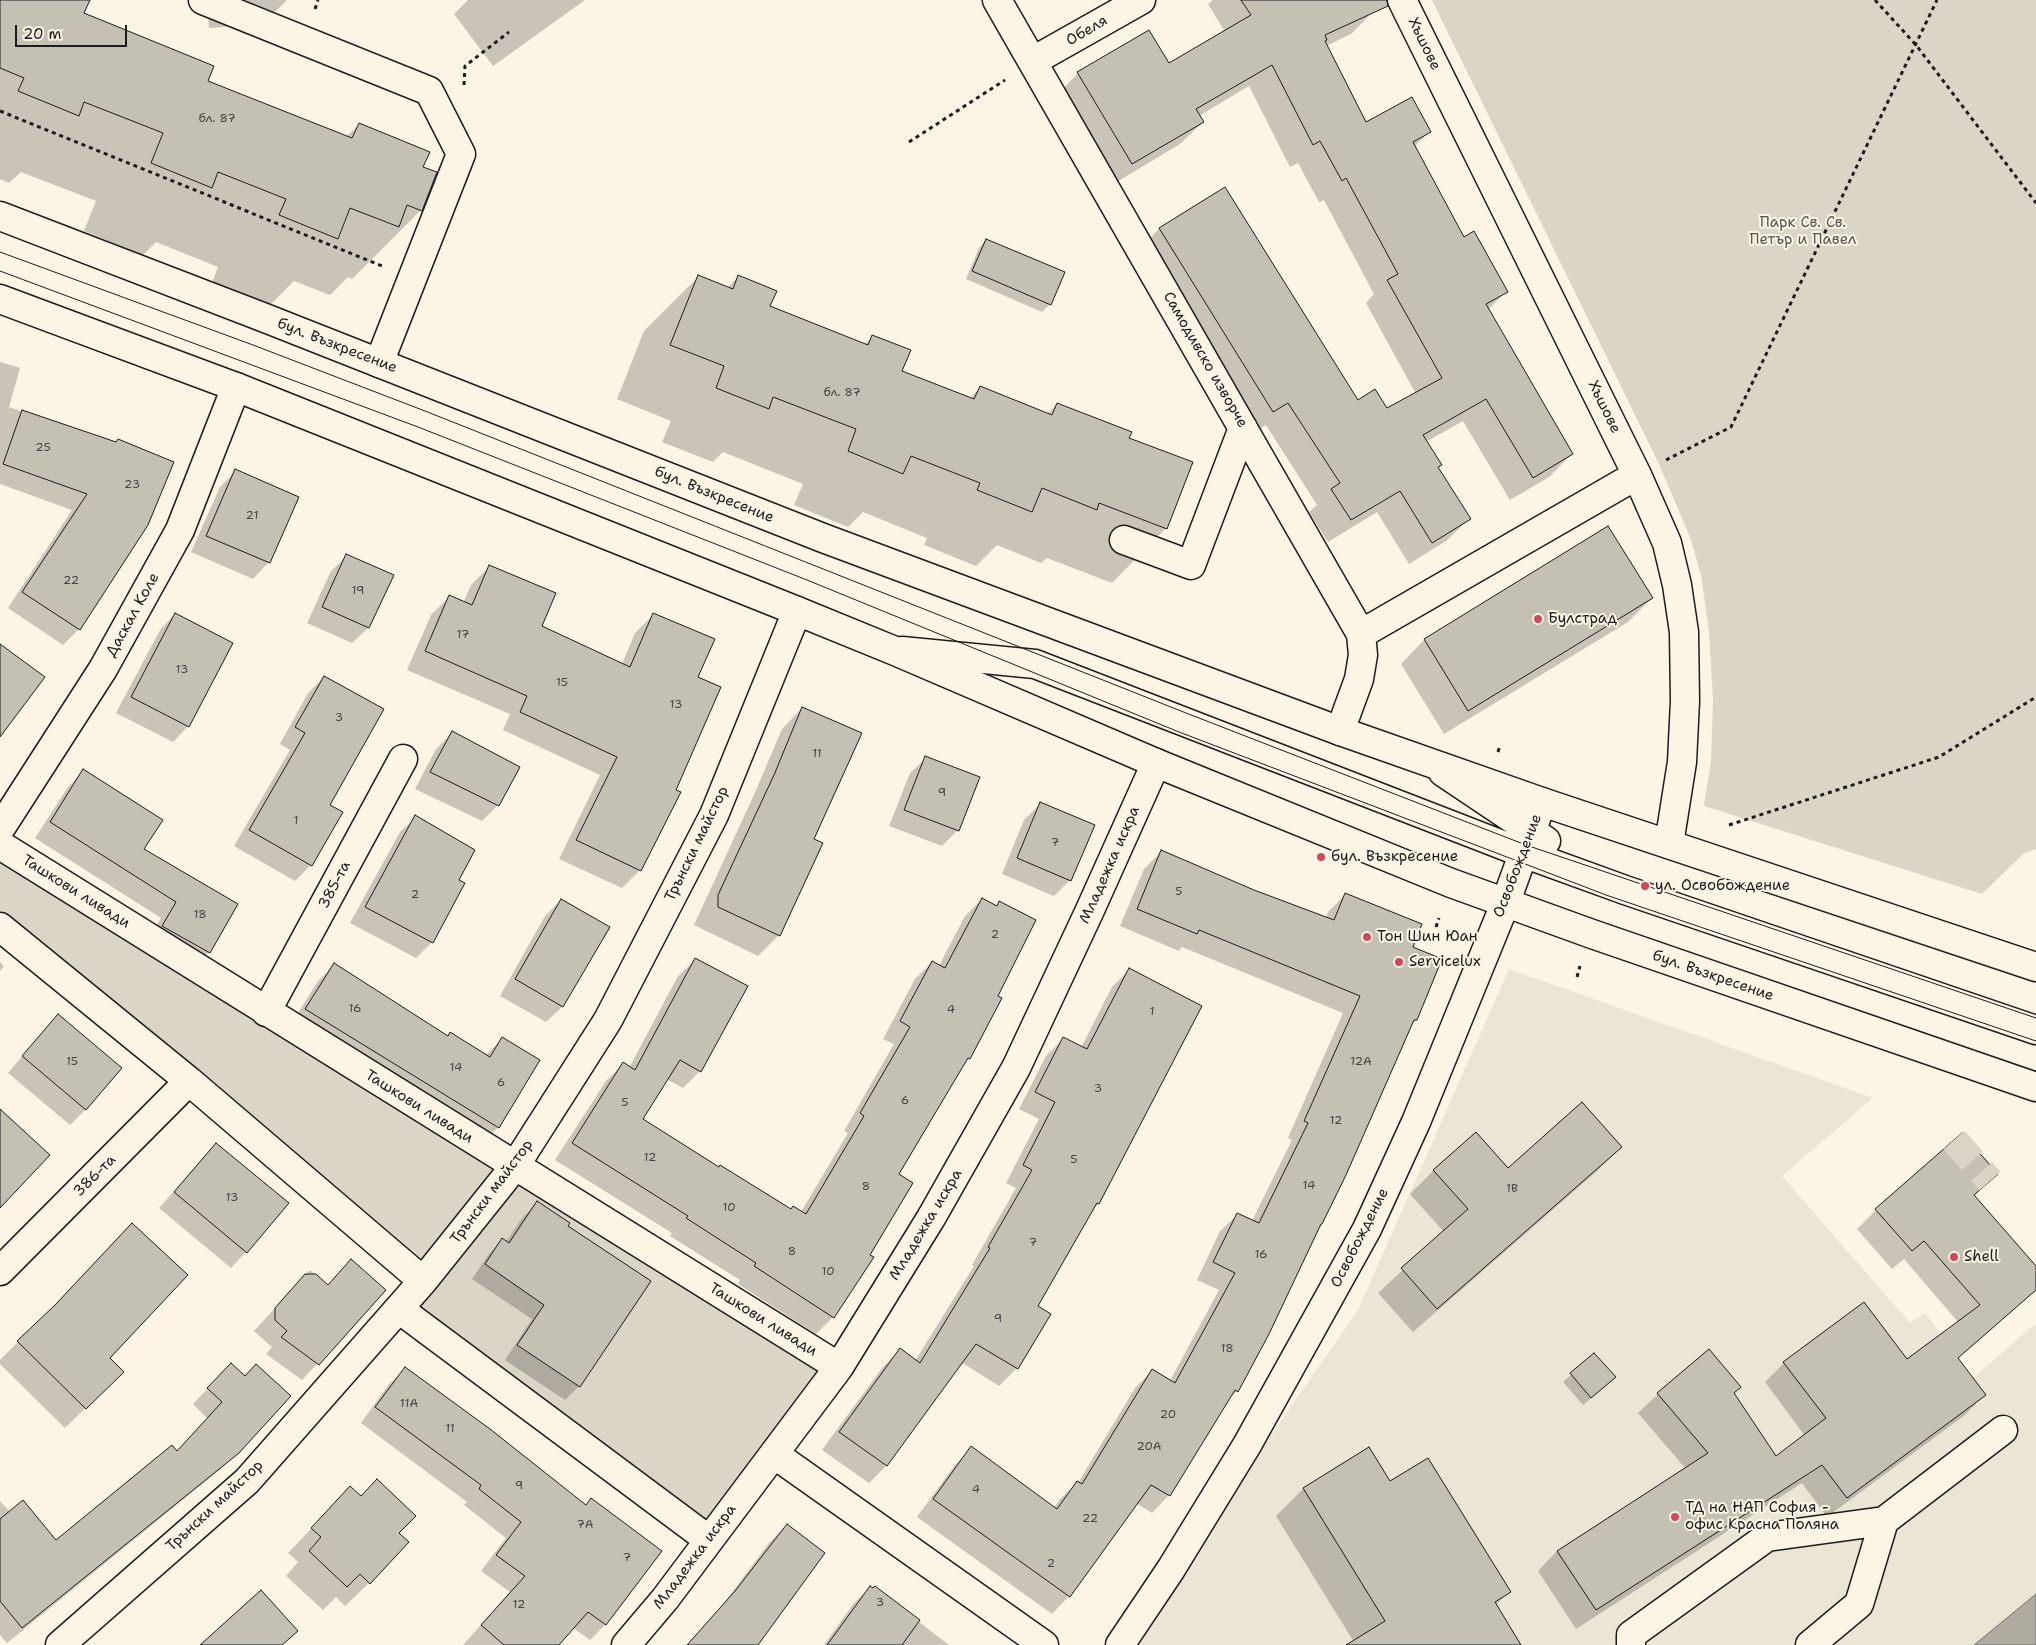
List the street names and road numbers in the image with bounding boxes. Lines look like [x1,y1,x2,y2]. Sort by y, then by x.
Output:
street label: Обеля [1063,12,1111,50]
street label: Хъшове [1404,15,1444,73]
street label: Самодивско изворче [1159,289,1251,431]
street label: бул. Възкресение [274,315,400,377]
street label: Хъшове [1584,378,1624,436]
street label: бул. Възкресение [652,463,776,527]
street label: Даскал Коле [103,570,163,660]
street label: Трънски майстор [661,783,733,905]
street label: Младежка искра [1076,803,1144,927]
street label: Освобождение [1490,812,1546,920]
street label: Ташкови ливади [19,851,133,933]
street label: 385-та [315,858,355,912]
street label: бул. Възкресение [1650,947,1776,1005]
street label: Ташкови ливади [362,1066,476,1148]
street label: Трънски майстор [447,1136,537,1248]
street label: 386-та [70,1151,120,1201]
street label: Младежка искра [886,1166,966,1284]
street label: Освобождение [1327,1185,1393,1291]
street label: Ташкови ливади [706,1279,820,1361]
street label: Трънски майстор [163,1456,267,1556]
street label: Младежка искра [650,1501,740,1613]

